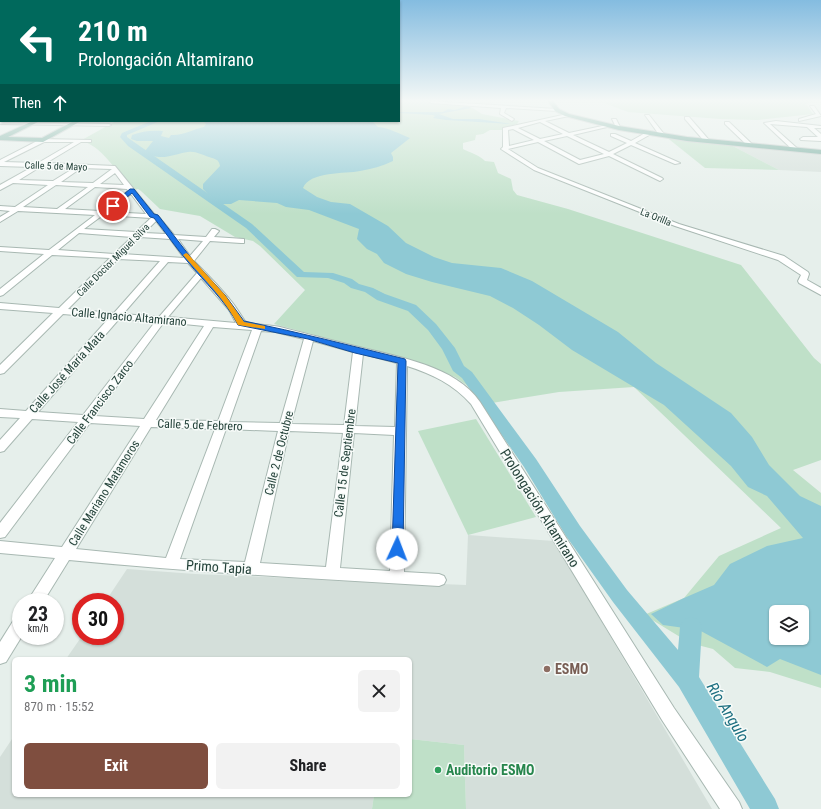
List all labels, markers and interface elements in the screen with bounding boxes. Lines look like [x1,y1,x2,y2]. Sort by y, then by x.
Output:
text: 210 m [78,15,148,48]
icon: left [12,16,64,68]
text: Prolongación Altamirano [78,49,254,70]
icon: ahead [49,92,71,114]
text: Then [12,94,41,112]
street label: Calle 5 de Mayo [25,159,87,173]
pin [96,189,130,223]
icon: arrive [102,195,124,217]
street label: La Orilla [639,206,673,228]
street label: Calle Doctor Miguel Silva [74,221,152,299]
street label: Calle Ignacio Altamirano [71,305,187,329]
street label: Calle José María Mata [26,328,108,416]
street label: Calle Francisco Zarco [64,357,136,447]
street label: Calle 15 de Septiembre [331,408,359,518]
street label: Calle 2 de Octubre [262,409,296,497]
street label: Calle 5 de Febrero [157,417,243,433]
street label: Calle Mariano Matamoros [66,437,142,549]
street label: Prolongación Altamirano [497,446,583,570]
position arrow [376,528,418,570]
street label: Primo Tapia [186,557,252,577]
speed limit sign: 30 [72,593,124,645]
text: 23 [28,602,48,626]
map controls [769,605,809,645]
button: layers [769,605,809,645]
text: km/h [28,623,48,634]
place label: ESMO [555,661,589,677]
marker: ESMO [542,664,552,674]
text: 3 min [24,670,77,698]
button: close [358,670,400,712]
water label: Río Angulo [703,679,753,745]
text: 870 m · 15:52 [24,699,94,714]
button: Exit [24,743,208,789]
button: Share [216,743,400,789]
place label: Auditorio ESMO [446,762,535,778]
marker: Auditorio ESMO [433,765,443,775]

